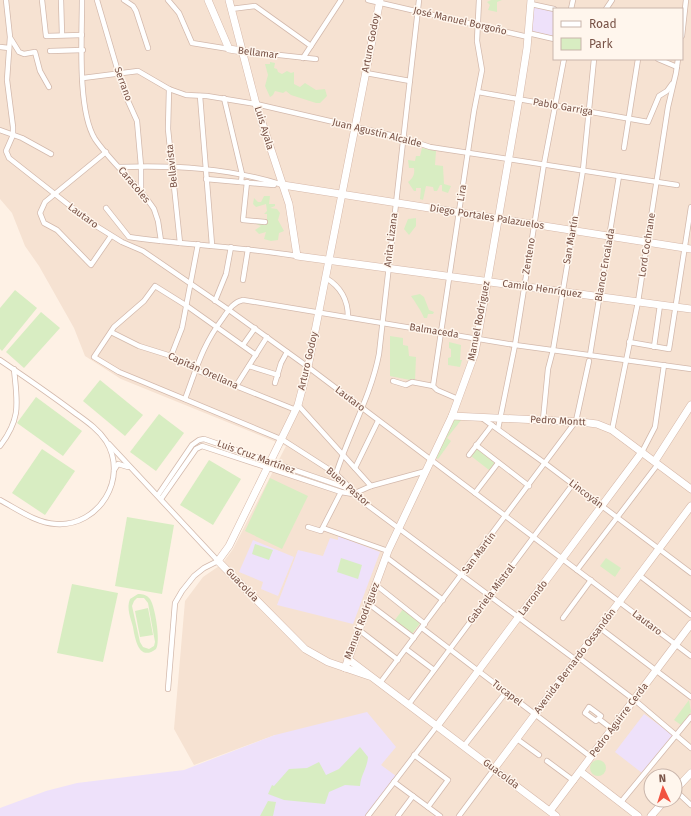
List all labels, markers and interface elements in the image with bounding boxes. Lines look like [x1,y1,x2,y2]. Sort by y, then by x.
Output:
street label: José Manuel Borgoño [412,4,508,38]
legend [553,8,683,60]
street label: Arturo Godoy [359,12,383,74]
text: Road [589,17,617,31]
text: Park [589,37,613,51]
street label: Bellamar [237,45,279,61]
street label: Serrano [111,65,135,103]
street label: Pablo Garriga [532,96,594,118]
street label: Luis Ayala [252,105,276,151]
street label: Juan Agustín Alcalde [331,115,423,150]
street label: Bellavista [164,143,180,189]
street label: Caracoles [115,165,153,206]
street label: Lira [455,184,469,202]
street label: Lautaro [66,201,101,231]
street label: Diego Portales Palazuelos [429,202,545,232]
street label: Anita Lizana [382,212,400,268]
street label: Lord Cochrane [636,212,658,278]
street label: San Martín [560,215,581,265]
street label: Blanco Encalada [593,227,617,303]
street label: Zenteno [520,237,538,275]
street label: Camilo Henríquez [502,276,583,301]
street label: Manuel Rodríguez [464,279,493,362]
street label: Balmaceda [408,321,460,341]
street label: Arturo Godoy [295,330,321,392]
street label: Capitán Orellana [166,350,240,392]
street label: Lautaro [333,384,368,414]
street label: Pedro Montt [530,414,587,428]
street label: Luis Cruz Martínez [215,436,298,477]
street label: Buen Pastor [324,465,373,509]
street label: Lincoyán [566,477,606,511]
street label: San Martín [459,529,498,576]
street label: Gabriela Mistral [465,562,517,626]
street label: Guacolda [223,566,261,604]
street label: Larrondo [516,578,550,618]
street label: Manuel Rodríguez [341,580,382,661]
street label: Avenida Bernardo Ossandón [532,606,618,716]
street label: Lautaro [630,608,665,638]
street label: Tucapel [489,678,525,708]
street label: Pedro Aguirre Cerda [587,681,651,759]
street label: Guacolda [480,756,522,792]
north arrow [643,768,683,808]
text: N [658,772,666,785]

